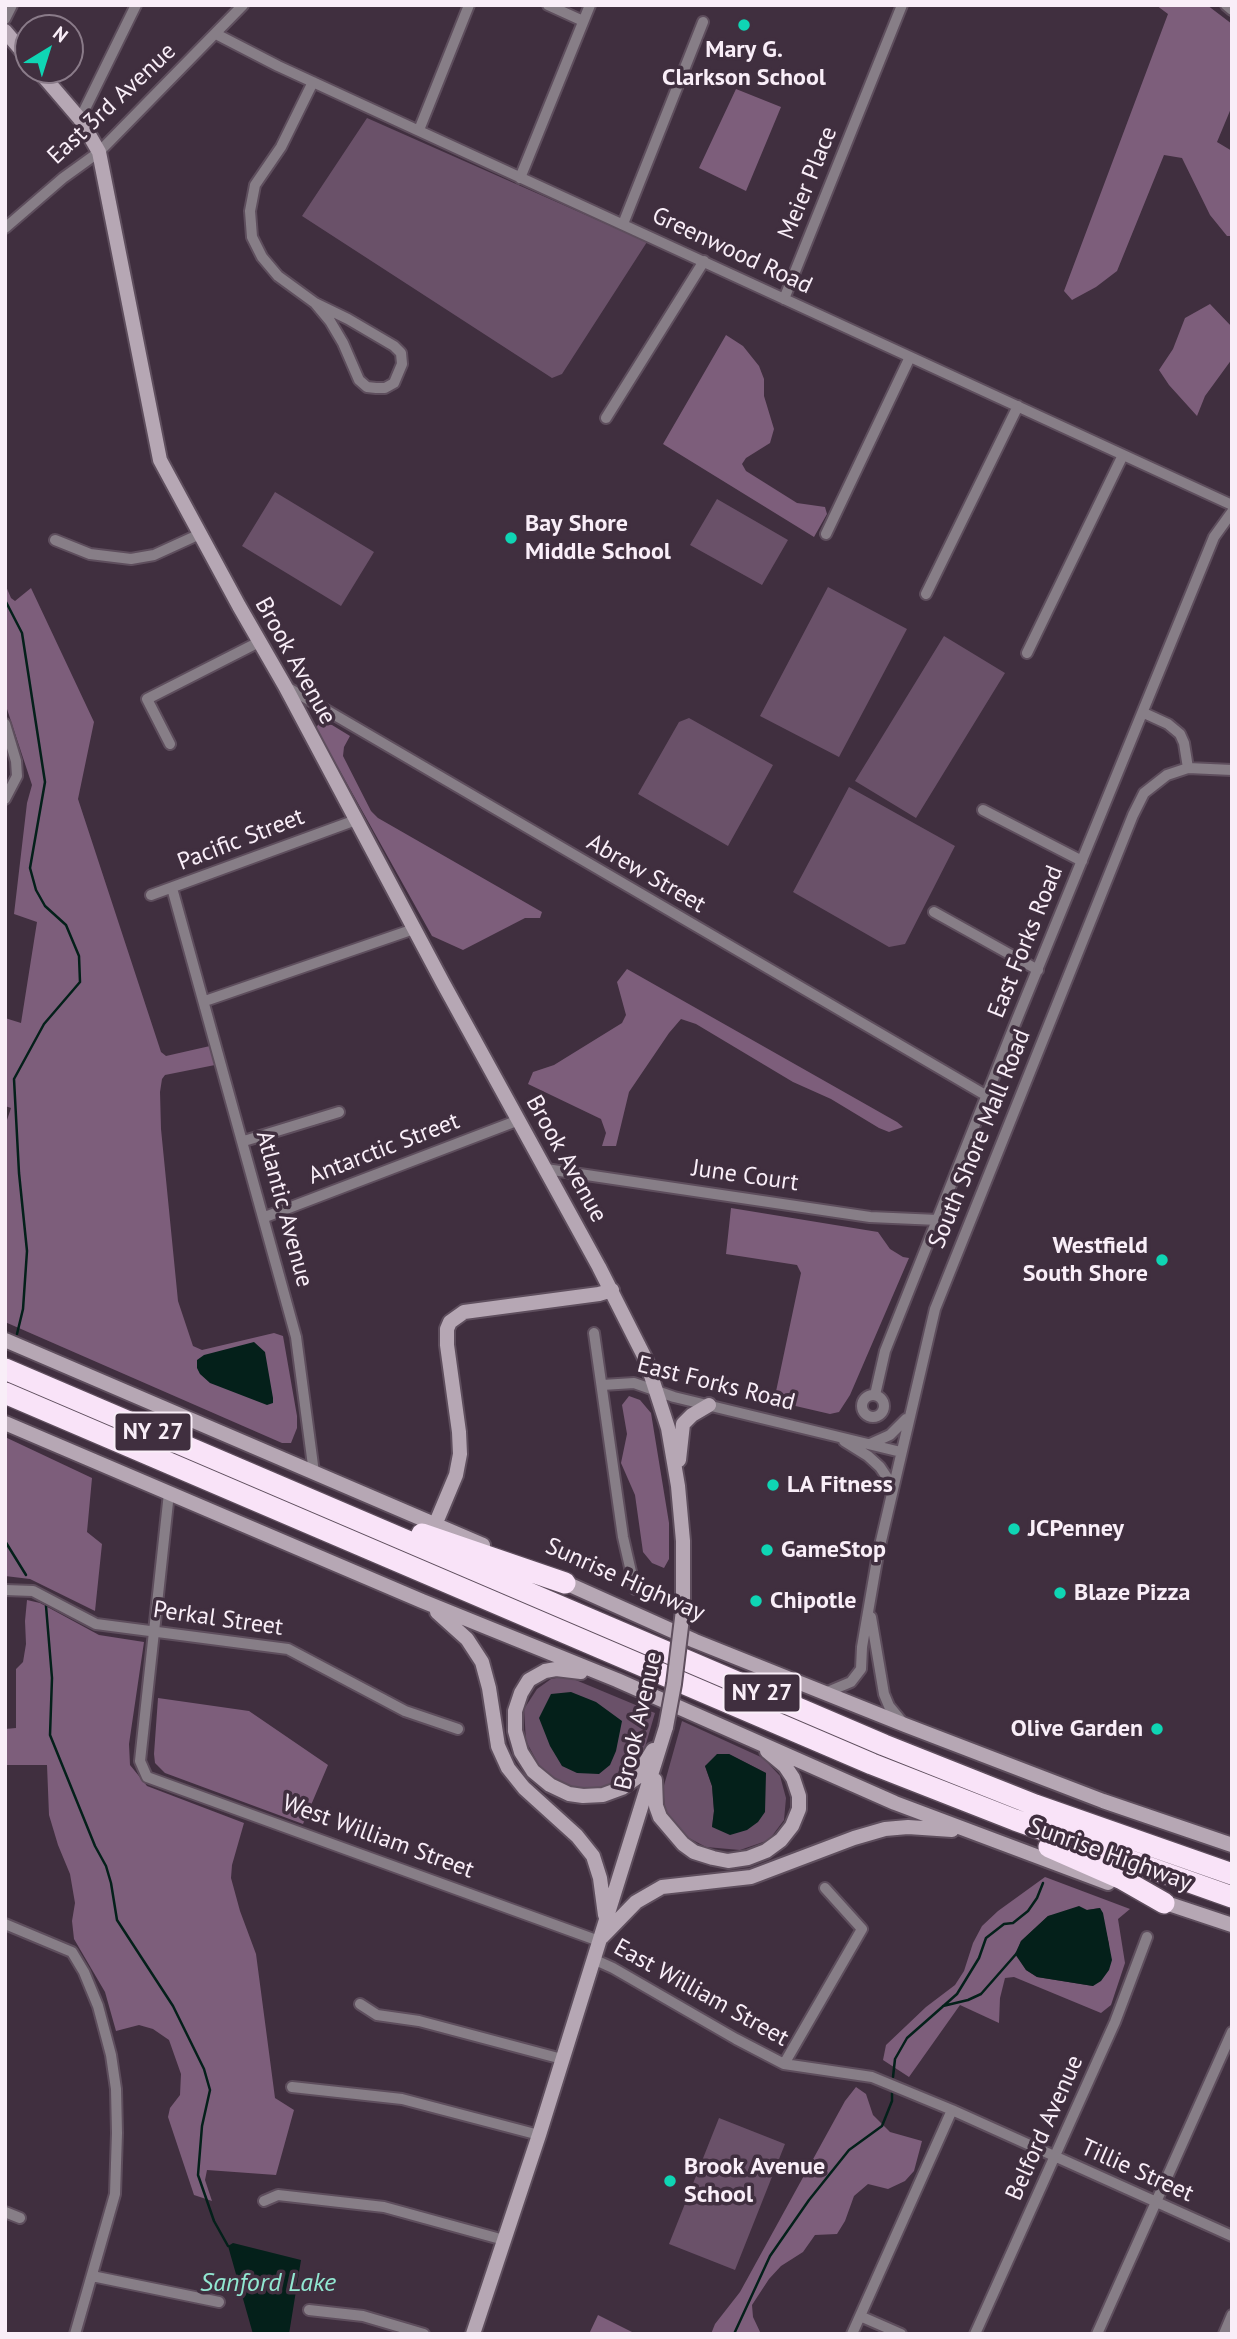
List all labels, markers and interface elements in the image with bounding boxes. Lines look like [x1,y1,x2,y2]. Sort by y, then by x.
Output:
north arrow [14,14,84,84]
marker: Mary G. Clarkson School [736,17,752,33]
text: N [48,21,73,47]
place label: Mary G. Clarkson School [662,36,826,92]
street label: East 3rd Avenue [42,37,182,171]
street label: Meier Place [772,122,844,244]
street label: Greenwood Road [647,201,817,301]
place label: Bay Shore Middle School [525,510,671,566]
marker: Bay Shore Middle School [503,530,519,546]
street label: Brook Avenue [248,592,342,730]
street label: Pacific Street [174,803,308,877]
street label: Abrew Street [581,828,711,920]
street label: East Forks Road [982,862,1070,1022]
street label: South Shore Mall Road [923,1025,1037,1253]
street label: Brook Avenue [519,1090,613,1228]
street label: Antarctic Street [304,1107,464,1191]
street label: Atlantic Avenue [249,1128,319,1290]
street label: June Court [690,1154,800,1198]
place label: Westfield South Shore [1023,1232,1148,1288]
marker: Westfield South Shore [1154,1252,1170,1268]
street label: East Forks Road [634,1350,798,1418]
road number: NY 27 [114,1413,192,1452]
place label: LA Fitness [787,1471,893,1499]
marker: LA Fitness [765,1477,781,1493]
place label: JCPenney [1028,1515,1124,1543]
marker: JCPenney [1006,1521,1022,1537]
street label: Sunrise Highway [541,1532,709,1628]
place label: GameStop [781,1536,886,1564]
marker: GameStop [759,1542,775,1558]
place label: Blaze Pizza [1074,1579,1190,1607]
marker: Blaze Pizza [1052,1585,1068,1601]
place label: Chipotle [770,1587,856,1615]
marker: Chipotle [748,1593,764,1609]
street label: Perkal Street [151,1596,285,1642]
street label: Brook Avenue [609,1649,669,1793]
road number: NY 27 [724,1674,800,1712]
place label: Olive Garden [1011,1715,1143,1743]
marker: Olive Garden [1149,1721,1165,1737]
street label: West William Street [278,1789,478,1885]
street label: Sunrise Highway [1025,1812,1195,1898]
street label: East William Street [609,1933,793,2053]
street label: Belford Avenue [1000,2051,1090,2205]
street label: Tillie Street [1076,2133,1198,2209]
place label: Brook Avenue School [684,2153,825,2209]
marker: Brook Avenue School [662,2173,678,2189]
water label: Sanford Lake [200,2268,336,2300]

